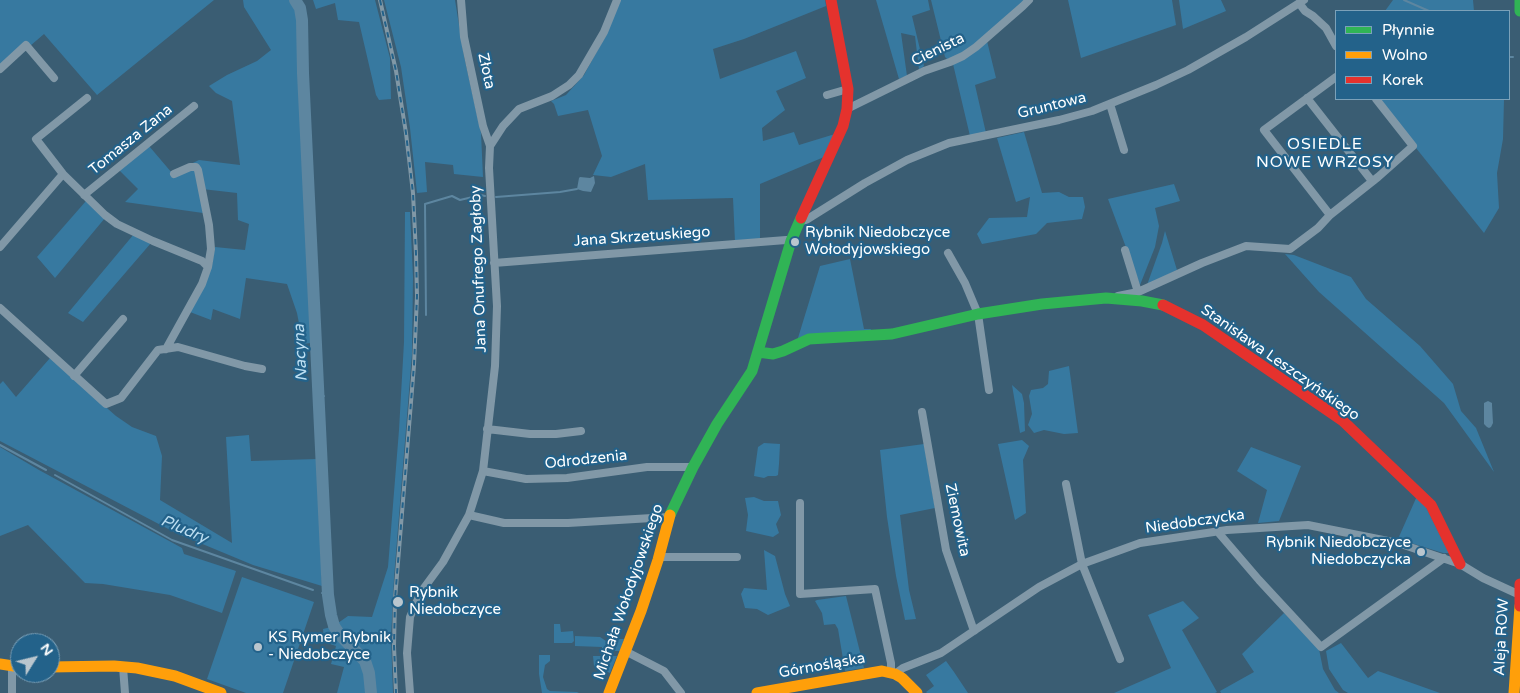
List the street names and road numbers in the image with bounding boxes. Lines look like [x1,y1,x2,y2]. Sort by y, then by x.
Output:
street label: Cienista [909,29,967,71]
street label: Złota [473,51,499,91]
street label: Gruntowa [1016,89,1088,123]
street label: Tomasza Zana [86,101,176,179]
street label: Jana Onufrego Zagłoby [467,185,491,353]
street label: Jana Skrzetuskiego [573,223,711,251]
street label: Stanisława Leszczyńskiego [1197,301,1363,425]
street label: Odrodzenia [544,447,628,473]
street label: Ziemowita [940,482,974,558]
street label: Michała Wołodyjowskiego [590,502,668,682]
street label: Niedobczycka [1144,506,1246,538]
street label: Aleja ROW [1491,598,1513,676]
street label: Górnośląska [777,650,867,682]

